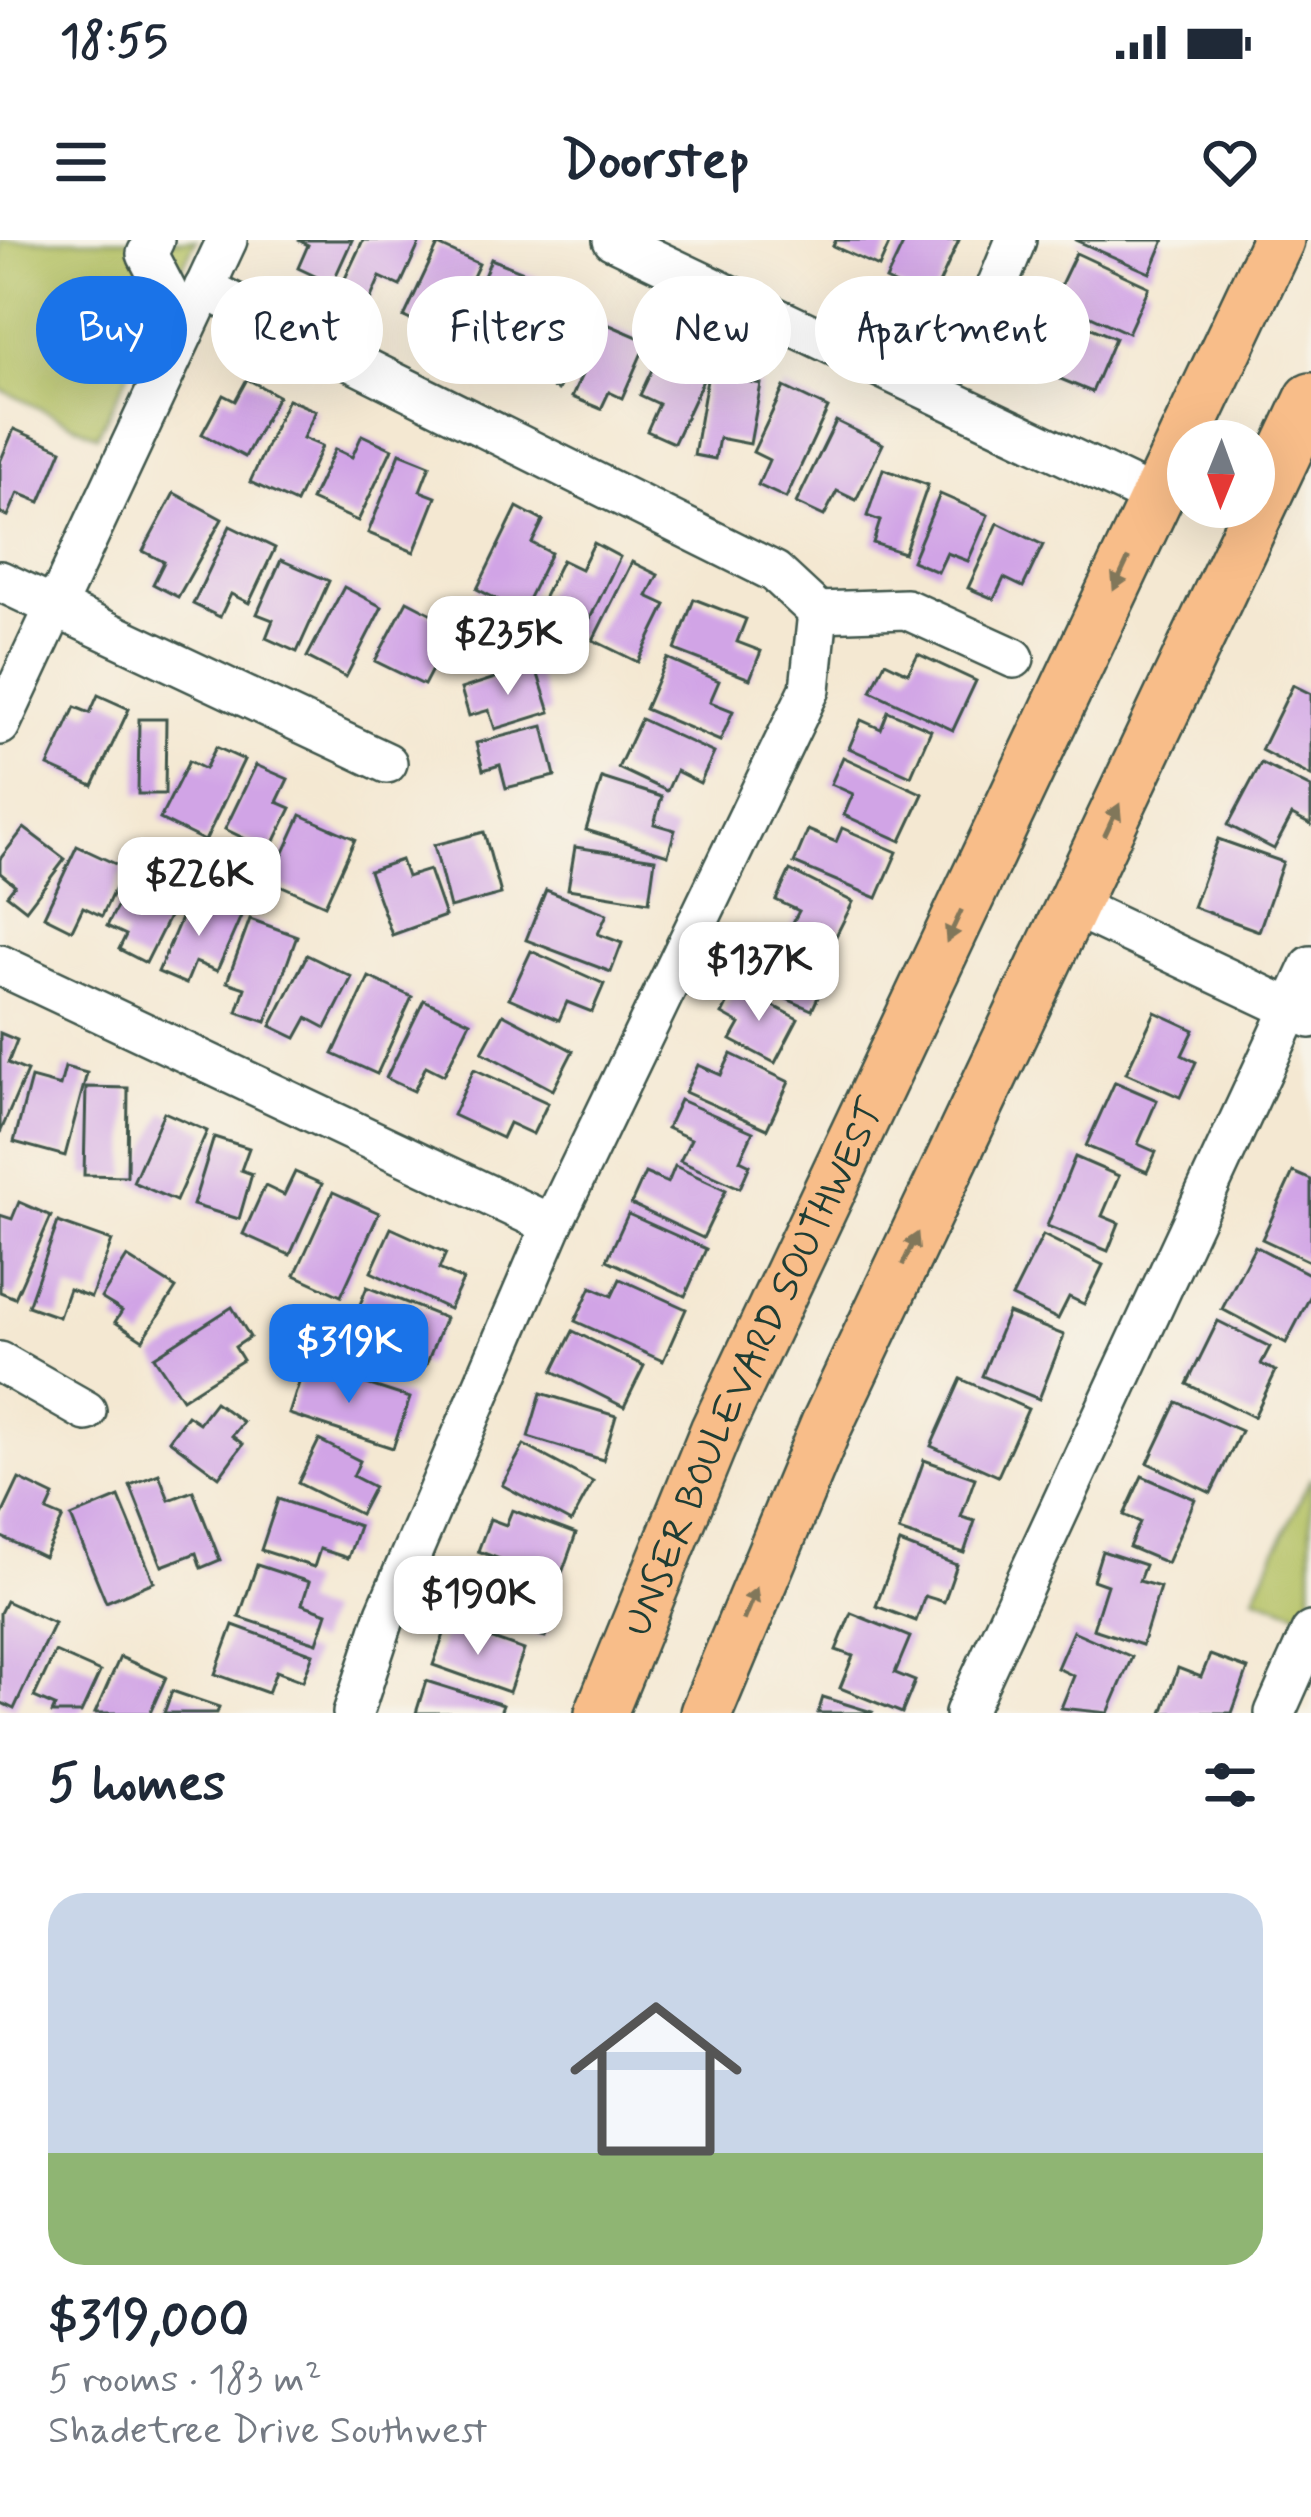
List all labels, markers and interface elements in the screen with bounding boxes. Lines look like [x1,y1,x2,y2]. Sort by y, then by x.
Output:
text: 18:55 [60,13,168,72]
text: Doorstep [561,127,750,198]
icon: menu [48,129,114,195]
icon: heart [1197,129,1263,195]
chip: Buy [36,276,187,384]
chip: Rent [211,276,383,384]
chip: Filters [407,276,608,384]
chip: New [632,276,791,384]
chip: Apartment [815,276,1090,384]
north arrow [1167,420,1275,528]
map controls [1167,420,1275,528]
one-way arrow [1111,557,1131,592]
pin: $235K [424,596,592,698]
text: $235K [454,609,562,660]
one-way arrow [1102,802,1122,837]
pin: $226K [115,837,283,939]
text: $226K [145,850,253,901]
one-way arrow [944,909,964,944]
pin: $137K [675,922,843,1024]
text: $137K [706,935,812,986]
street label: UNSER BOULEVARD SOUTHWEST [613,1090,899,1644]
one-way arrow [900,1231,920,1266]
pin: $319K [265,1304,433,1406]
text: $319K [296,1317,402,1368]
pin: $190K [394,1556,562,1658]
text: $190K [421,1569,535,1620]
one-way arrow [741,1586,760,1622]
text: 5 homes [48,1752,226,1818]
icon: filters [1197,1752,1263,1818]
icon: home [548,1971,764,2187]
text: $319,000 [48,2289,249,2355]
text: 5 rooms · 183 m² [48,2355,322,2406]
text: Shadetree Drive Southwest [48,2406,487,2457]

